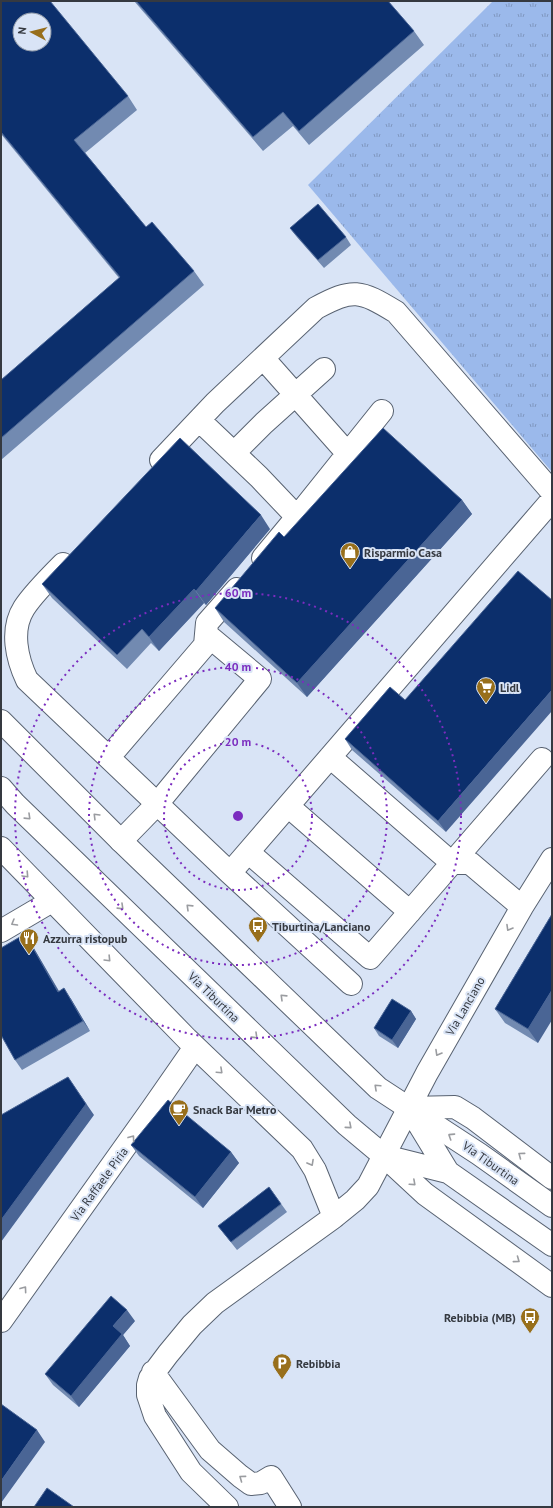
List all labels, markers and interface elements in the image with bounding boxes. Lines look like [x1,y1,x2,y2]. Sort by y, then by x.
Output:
north arrow [12,12,52,52]
text: N [15,26,29,35]
shop icon: Risparmio Casa [339,541,361,569]
place label: Risparmio Casa [364,545,442,560]
text: 60 m [225,585,251,600]
text: 40 m [225,659,251,674]
supermarket icon: Lidl [475,676,497,704]
place label: Lidl [500,680,520,695]
text: 20 m [225,734,251,749]
centre of rings [231,809,245,823]
one-way arrow [23,812,31,819]
one-way arrow [93,813,101,821]
one-way arrow [22,870,29,878]
one-way arrow [116,902,124,910]
one-way arrow [186,904,194,912]
bus stop icon: Tiburtina/Lanciano [247,915,269,943]
one-way arrow [11,919,18,926]
place label: Tiburtina/Lanciano [272,919,371,934]
one-way arrow [507,924,514,931]
restaurant icon: Azzurra ristopub [18,927,40,955]
place label: Azzurra ristopub [43,931,128,946]
one-way arrow [104,954,111,962]
street label: Via Tiburtina [184,968,243,1025]
street label: Via Lanciano [442,974,488,1039]
one-way arrow [280,994,288,1002]
one-way arrow [250,1031,258,1039]
one-way arrow [436,1049,443,1057]
one-way arrow [215,1066,223,1074]
one-way arrow [374,1084,382,1091]
cafe icon: Snack Bar Metro [168,1098,190,1126]
place label: Snack Bar Metro [193,1102,277,1117]
one-way arrow [344,1122,352,1129]
one-way arrow [448,1133,455,1140]
one-way arrow [127,1135,134,1142]
street label: Via Tiburtina [459,1137,522,1188]
street label: Via Raffaele Piria [67,1144,131,1225]
one-way arrow [518,1152,525,1159]
one-way arrow [306,1159,314,1166]
one-way arrow [408,1178,415,1185]
one-way arrow [513,1256,520,1263]
one-way arrow [19,1286,27,1293]
bus stop icon: Rebibbia (MB) [519,1306,541,1334]
place label: Rebibbia (MB) [444,1310,516,1325]
parking icon: Rebibbia [271,1352,293,1380]
place label: Rebibbia [296,1356,340,1371]
one-way arrow [240,1475,247,1482]

